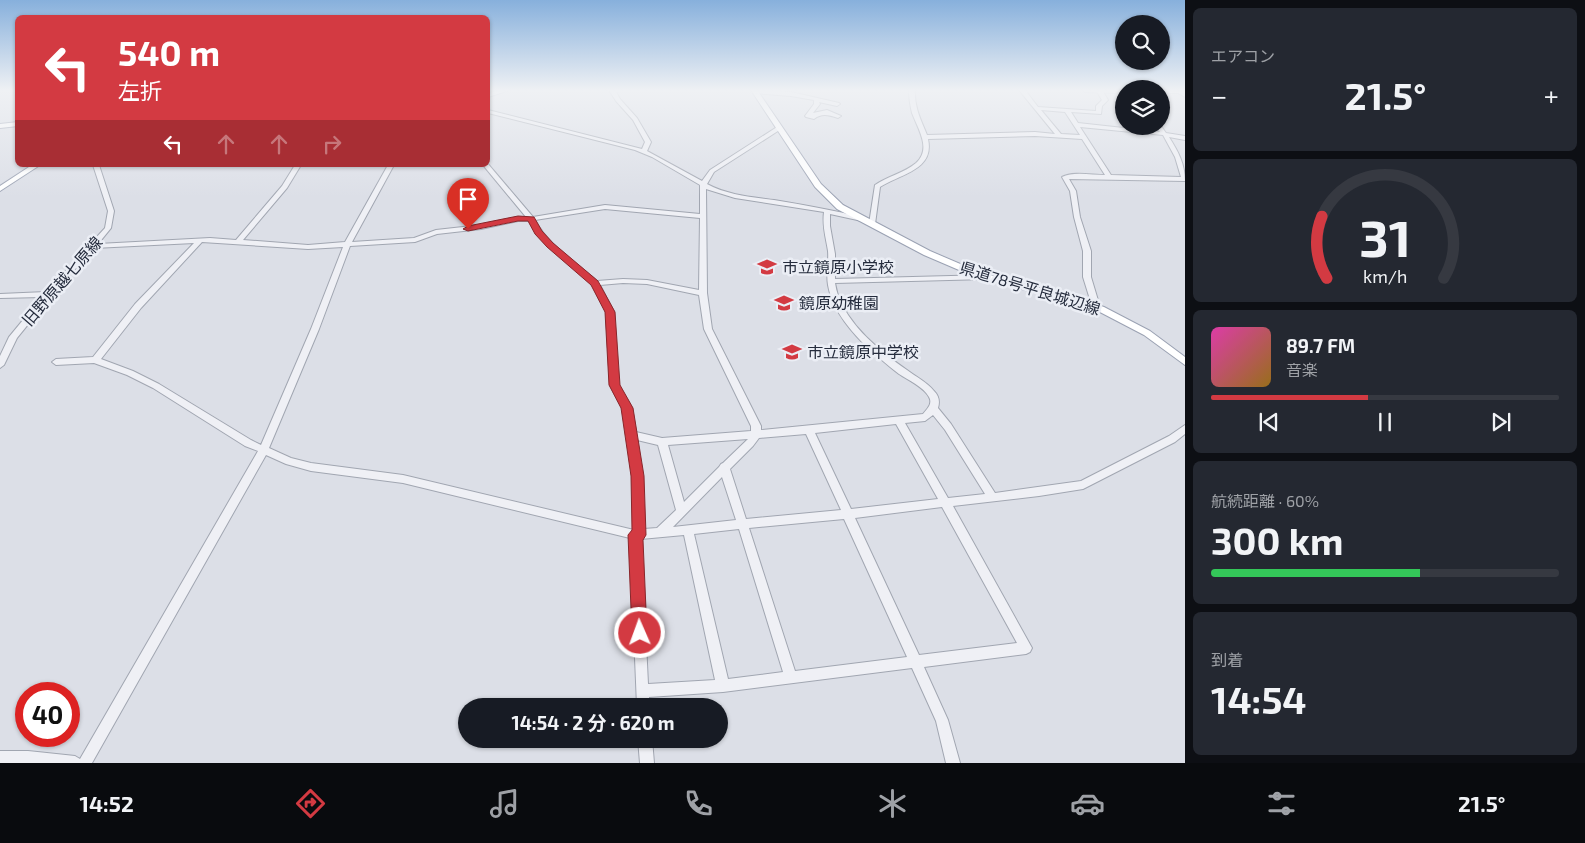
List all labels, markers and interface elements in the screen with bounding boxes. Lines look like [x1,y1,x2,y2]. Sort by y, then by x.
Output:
map controls [1115,15,1170,135]
button: search [1115,15,1170,70]
text: 540 m [118,31,220,73]
icon: left [35,35,100,100]
text: エアコン [1211,46,1275,65]
text: 21.5° [1345,72,1426,118]
text: 左折 [118,77,162,103]
text: − [1211,78,1227,112]
text: + [1544,78,1559,112]
button: layers [1115,80,1170,135]
icon: left [159,130,187,158]
icon: ahead [212,130,240,158]
icon: ahead [265,130,293,158]
icon: right [318,130,346,158]
pin [447,178,489,229]
icon: arrive [454,185,482,213]
text: 31 [1359,205,1411,267]
street label: 旧野原越七原線 [18,232,106,329]
school or university icon: 市立鏡原小学校 [756,256,778,278]
place label: 市立鏡原小学校 [782,257,894,276]
street label: 県道78号平良城辺線 [958,257,1103,318]
text: km/h [1363,265,1407,287]
school or university icon: 鏡原幼稚園 [773,292,795,314]
place label: 鏡原幼稚園 [799,293,879,312]
text: 89.7 FM [1286,334,1355,357]
school or university icon: 市立鏡原中学校 [781,341,803,363]
place label: 市立鏡原中学校 [807,342,919,361]
text: 音楽 [1286,360,1318,379]
icon: previous [1255,408,1283,436]
icon: pause [1371,408,1399,436]
icon: next [1487,408,1515,436]
text: 航続距離 · 60% [1211,491,1319,510]
text: 300 km [1211,517,1343,563]
position arrow [613,606,665,658]
text: 到着 [1211,650,1243,669]
text: 14:54 [1211,676,1307,722]
speed limit sign: 40 [15,682,80,747]
text: 14:54 · 2 分 · 620 m [512,711,674,734]
icon: directions [293,786,328,821]
icon: music [487,786,522,821]
icon: phone [681,786,716,821]
icon: climate [875,786,910,821]
icon: car [1070,786,1105,821]
icon: filters [1264,786,1299,821]
text: 14:52 [80,790,134,816]
text: 21.5° [1458,790,1505,816]

